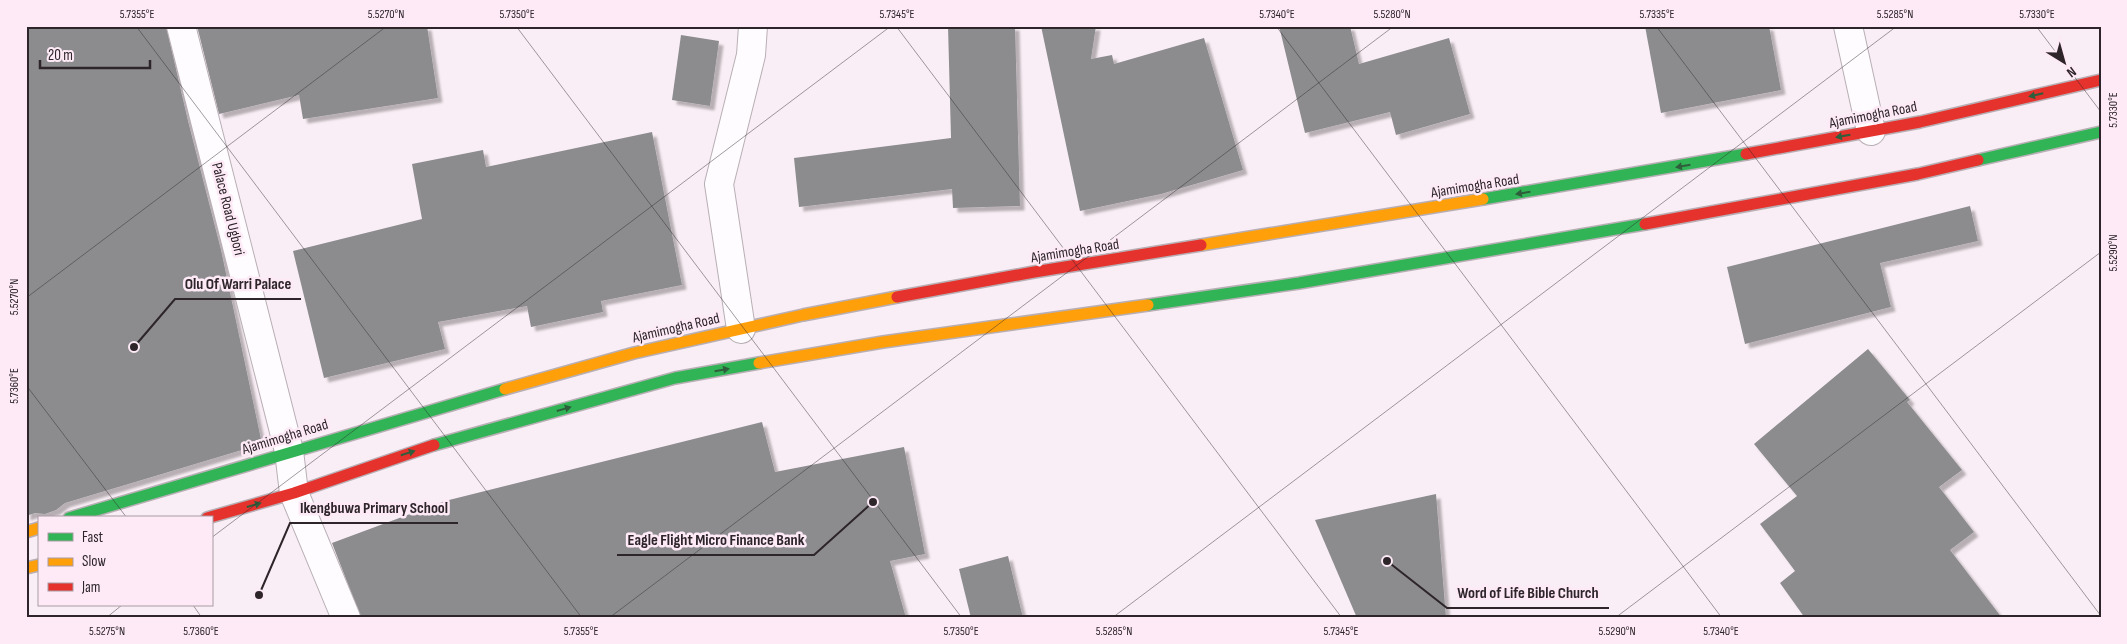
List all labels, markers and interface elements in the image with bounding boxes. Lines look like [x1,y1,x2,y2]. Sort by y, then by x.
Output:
text: 5.7355°E [120,7,154,22]
text: 5.5270°N [368,7,404,22]
text: 5.7350°E [499,7,535,22]
text: 5.7345°E [880,7,915,22]
text: 5.7340°E [1259,7,1295,22]
text: 5.5280°N [1373,7,1411,22]
text: 5.7335°E [1640,7,1674,22]
text: 5.5285°N [1877,7,1913,22]
text: 5.7330°E [2019,7,2055,22]
scale bar [40,38,150,70]
north arrow [2040,38,2090,88]
text: 20 m [48,46,73,65]
text: N [2063,63,2080,81]
one-way arrow [2029,91,2044,99]
text: 5.7330°E [2106,92,2121,128]
street label: Ajamimogha Road [1827,97,1918,133]
one-way arrow [1836,132,1851,140]
street label: Palace Road Ugbori [207,161,249,258]
one-way arrow [1675,162,1691,170]
street label: Ajamimogha Road [1429,170,1520,203]
one-way arrow [1515,189,1531,197]
text: 5.5290°N [2106,234,2121,272]
street label: Ajamimogha Road [1029,235,1120,268]
callout: Olu Of Warri Palace [175,268,301,299]
text: Olu Of Warri Palace [185,275,291,294]
text: 5.5270°N [7,279,22,315]
street label: Ajamimogha Road [630,309,721,347]
one-way arrow [714,366,730,374]
text: 5.7360°E [7,368,22,404]
one-way arrow [557,405,572,413]
street label: Ajamimogha Road [239,415,330,459]
one-way arrow [401,449,416,457]
callout: Ikengbuwa Primary School [290,492,458,523]
text: Ikengbuwa Primary School [300,499,448,518]
one-way arrow [246,500,261,508]
legend [38,516,212,606]
callout: Eagle Flight Micro Finance Bank [617,524,814,555]
text: Fast [82,528,104,547]
text: Eagle Flight Micro Finance Bank [628,531,805,550]
text: Slow [82,552,106,571]
callout: Word of Life Bible Church [1447,577,1609,608]
text: Jam [81,578,100,597]
text: Word of Life Bible Church [1457,584,1599,603]
text: 5.5275°N [89,624,125,639]
text: 5.7360°E [183,624,219,639]
text: 5.7355°E [564,624,598,639]
text: 5.7350°E [943,624,979,639]
text: 5.5285°N [1096,624,1132,639]
text: 5.7345°E [1324,624,1359,639]
text: 5.5290°N [1598,624,1636,639]
text: 5.7340°E [1703,624,1739,639]

